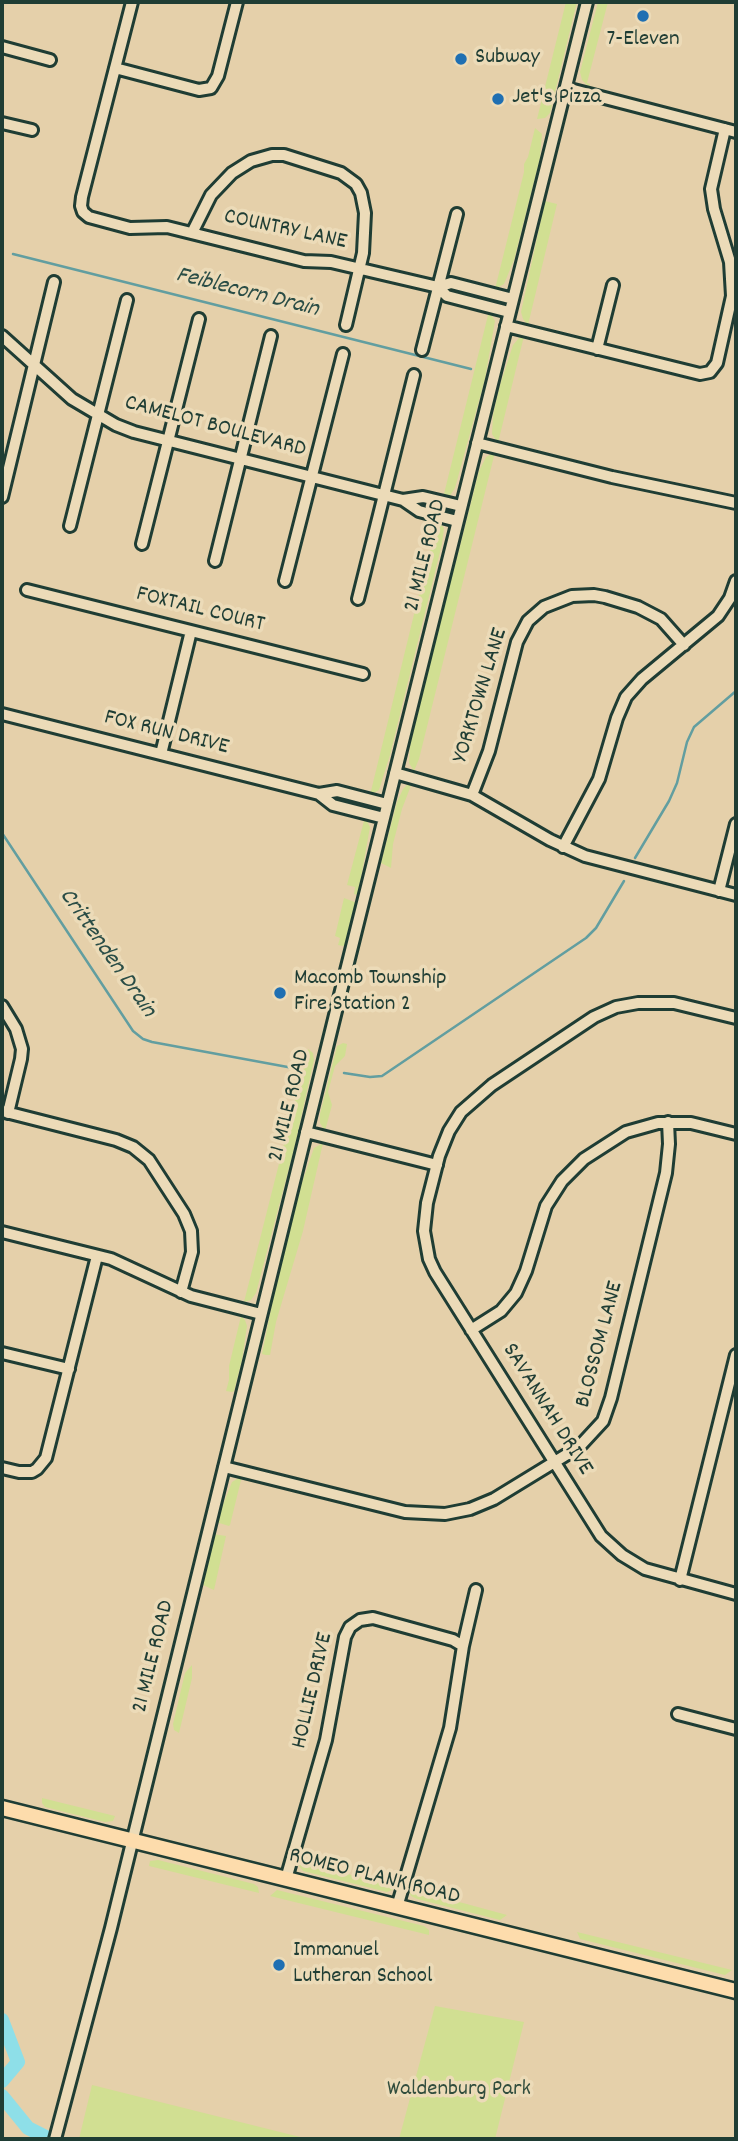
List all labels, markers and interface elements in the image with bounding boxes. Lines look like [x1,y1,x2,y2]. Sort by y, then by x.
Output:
marker: 7-Eleven [635,8,651,24]
place label: 7-Eleven [606,27,680,55]
place label: Subway [475,45,540,73]
marker: Subway [453,51,469,67]
place label: Jet's Pizza [512,85,601,113]
marker: Jet's Pizza [490,91,506,107]
street label: COUNTRY LANE [221,205,349,257]
water label: Feiblecorn Drain [173,262,321,326]
street label: CAMELOT BOULEVARD [121,391,309,465]
street label: 21 MILE ROAD [400,497,454,615]
street label: FOXTAIL COURT [133,582,267,640]
street label: YORKTOWN LANE [448,625,516,767]
street label: FOX RUN DRIVE [101,705,231,763]
water label: Crittenden Drain [51,884,161,1024]
place label: Macomb Township Fire Station 2 [294,966,447,1020]
marker: Macomb Township Fire Station 2 [272,985,288,1001]
street label: 21 MILE ROAD [264,1047,318,1165]
street label: BLOSSOM LANE [571,1279,631,1411]
street label: SAVANNAH DRIVE [494,1339,598,1481]
street label: 21 MILE ROAD [128,1598,182,1716]
street label: HOLLIE DRIVE [287,1630,341,1752]
street label: ROMEO PLANK ROAD [286,1843,462,1913]
place label: Immanuel Lutheran School [293,1938,433,1992]
marker: Immanuel Lutheran School [271,1957,287,1973]
park label: Waldenburg Park [387,2077,531,2105]

